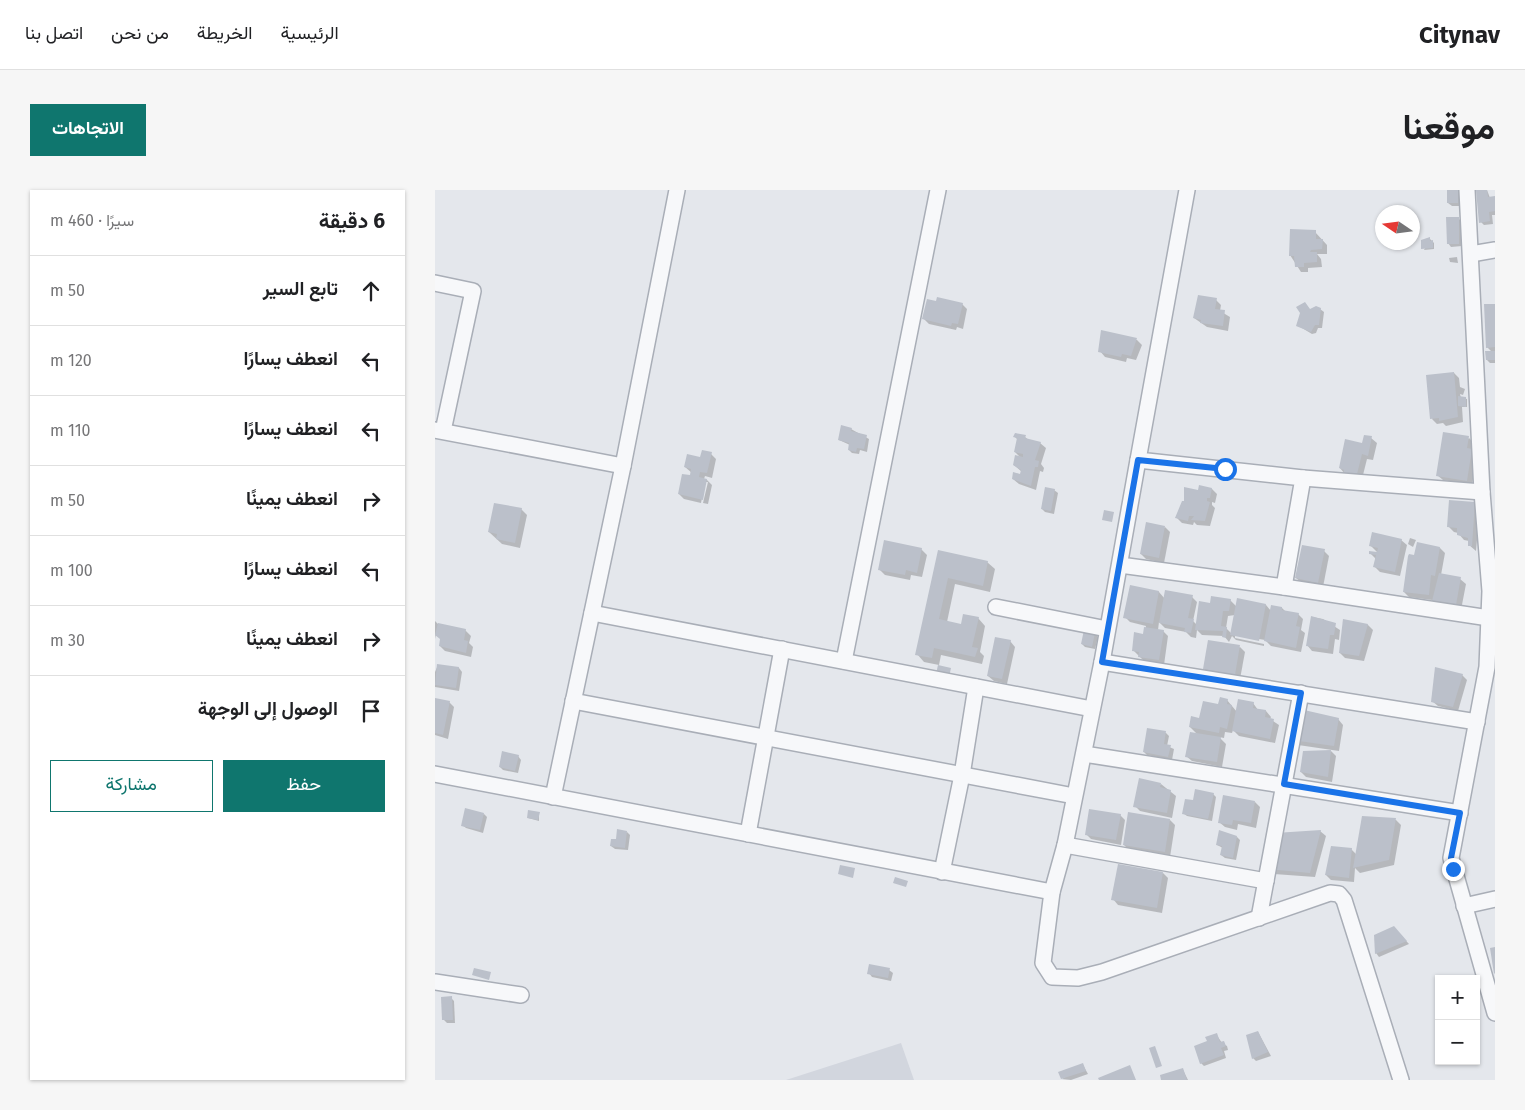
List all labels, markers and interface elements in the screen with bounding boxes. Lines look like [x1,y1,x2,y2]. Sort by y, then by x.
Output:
text: Citynav [1419,21,1500,49]
text: اتصل بنا [25,22,83,44]
text: من نحن [111,22,169,44]
text: الخريطة [197,22,253,44]
text: الرئيسية [281,22,339,44]
button: الاتجاهات [30,104,146,156]
text: موقعنا [1402,106,1495,148]
north arrow [1375,205,1420,250]
text: 6 دقيقة [319,208,385,234]
text: سيرًا · 460 m [50,211,134,230]
text: تابع السير [263,277,338,300]
icon: ahead [357,277,385,305]
text: 50 m [50,281,85,300]
text: انعطف يسارًا [244,347,338,370]
icon: left [357,347,385,375]
text: 120 m [50,351,92,370]
text: انعطف يسارًا [244,417,338,440]
icon: left [357,417,385,445]
text: 110 m [50,421,91,440]
route start [1214,458,1237,481]
text: انعطف يمينًا [246,487,338,510]
icon: right [357,487,385,515]
text: 50 m [50,491,85,510]
text: انعطف يسارًا [244,557,338,580]
icon: left [357,557,385,585]
text: 100 m [50,561,93,580]
text: انعطف يمينًا [246,627,338,650]
icon: right [357,627,385,655]
text: 30 m [50,631,85,650]
text: الوصول إلى الوجهة [198,697,338,720]
icon: arrive [357,697,385,725]
button: مشاركة [50,760,213,812]
button: حفظ [223,760,385,812]
route end [1442,858,1465,881]
map controls [1435,975,1480,1065]
button: + [1435,975,1480,1020]
button: − [1435,1020,1480,1065]

